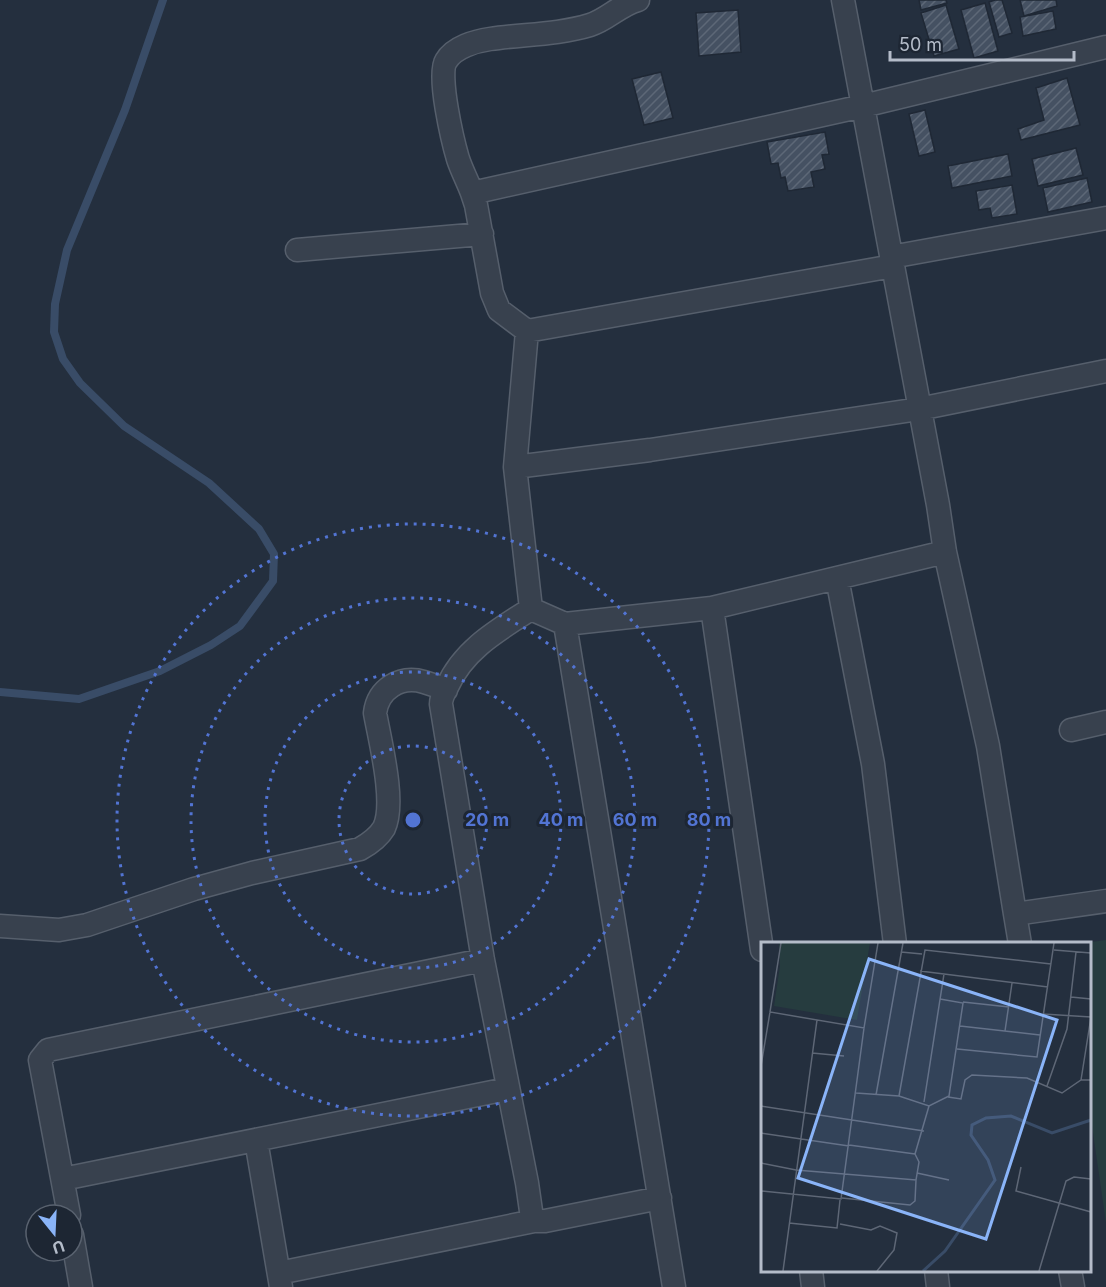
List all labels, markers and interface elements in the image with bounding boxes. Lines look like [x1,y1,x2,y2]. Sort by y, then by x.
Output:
scale bar [890,24,1074,62]
text: 50 m [899,34,942,55]
text: 20 m [465,809,509,830]
text: 40 m [539,809,584,830]
text: 60 m [613,809,657,830]
text: 80 m [687,809,731,830]
centre of rings [403,810,423,830]
inset map [761,942,1091,1272]
north arrow [24,1203,84,1263]
text: U [50,1236,67,1259]

